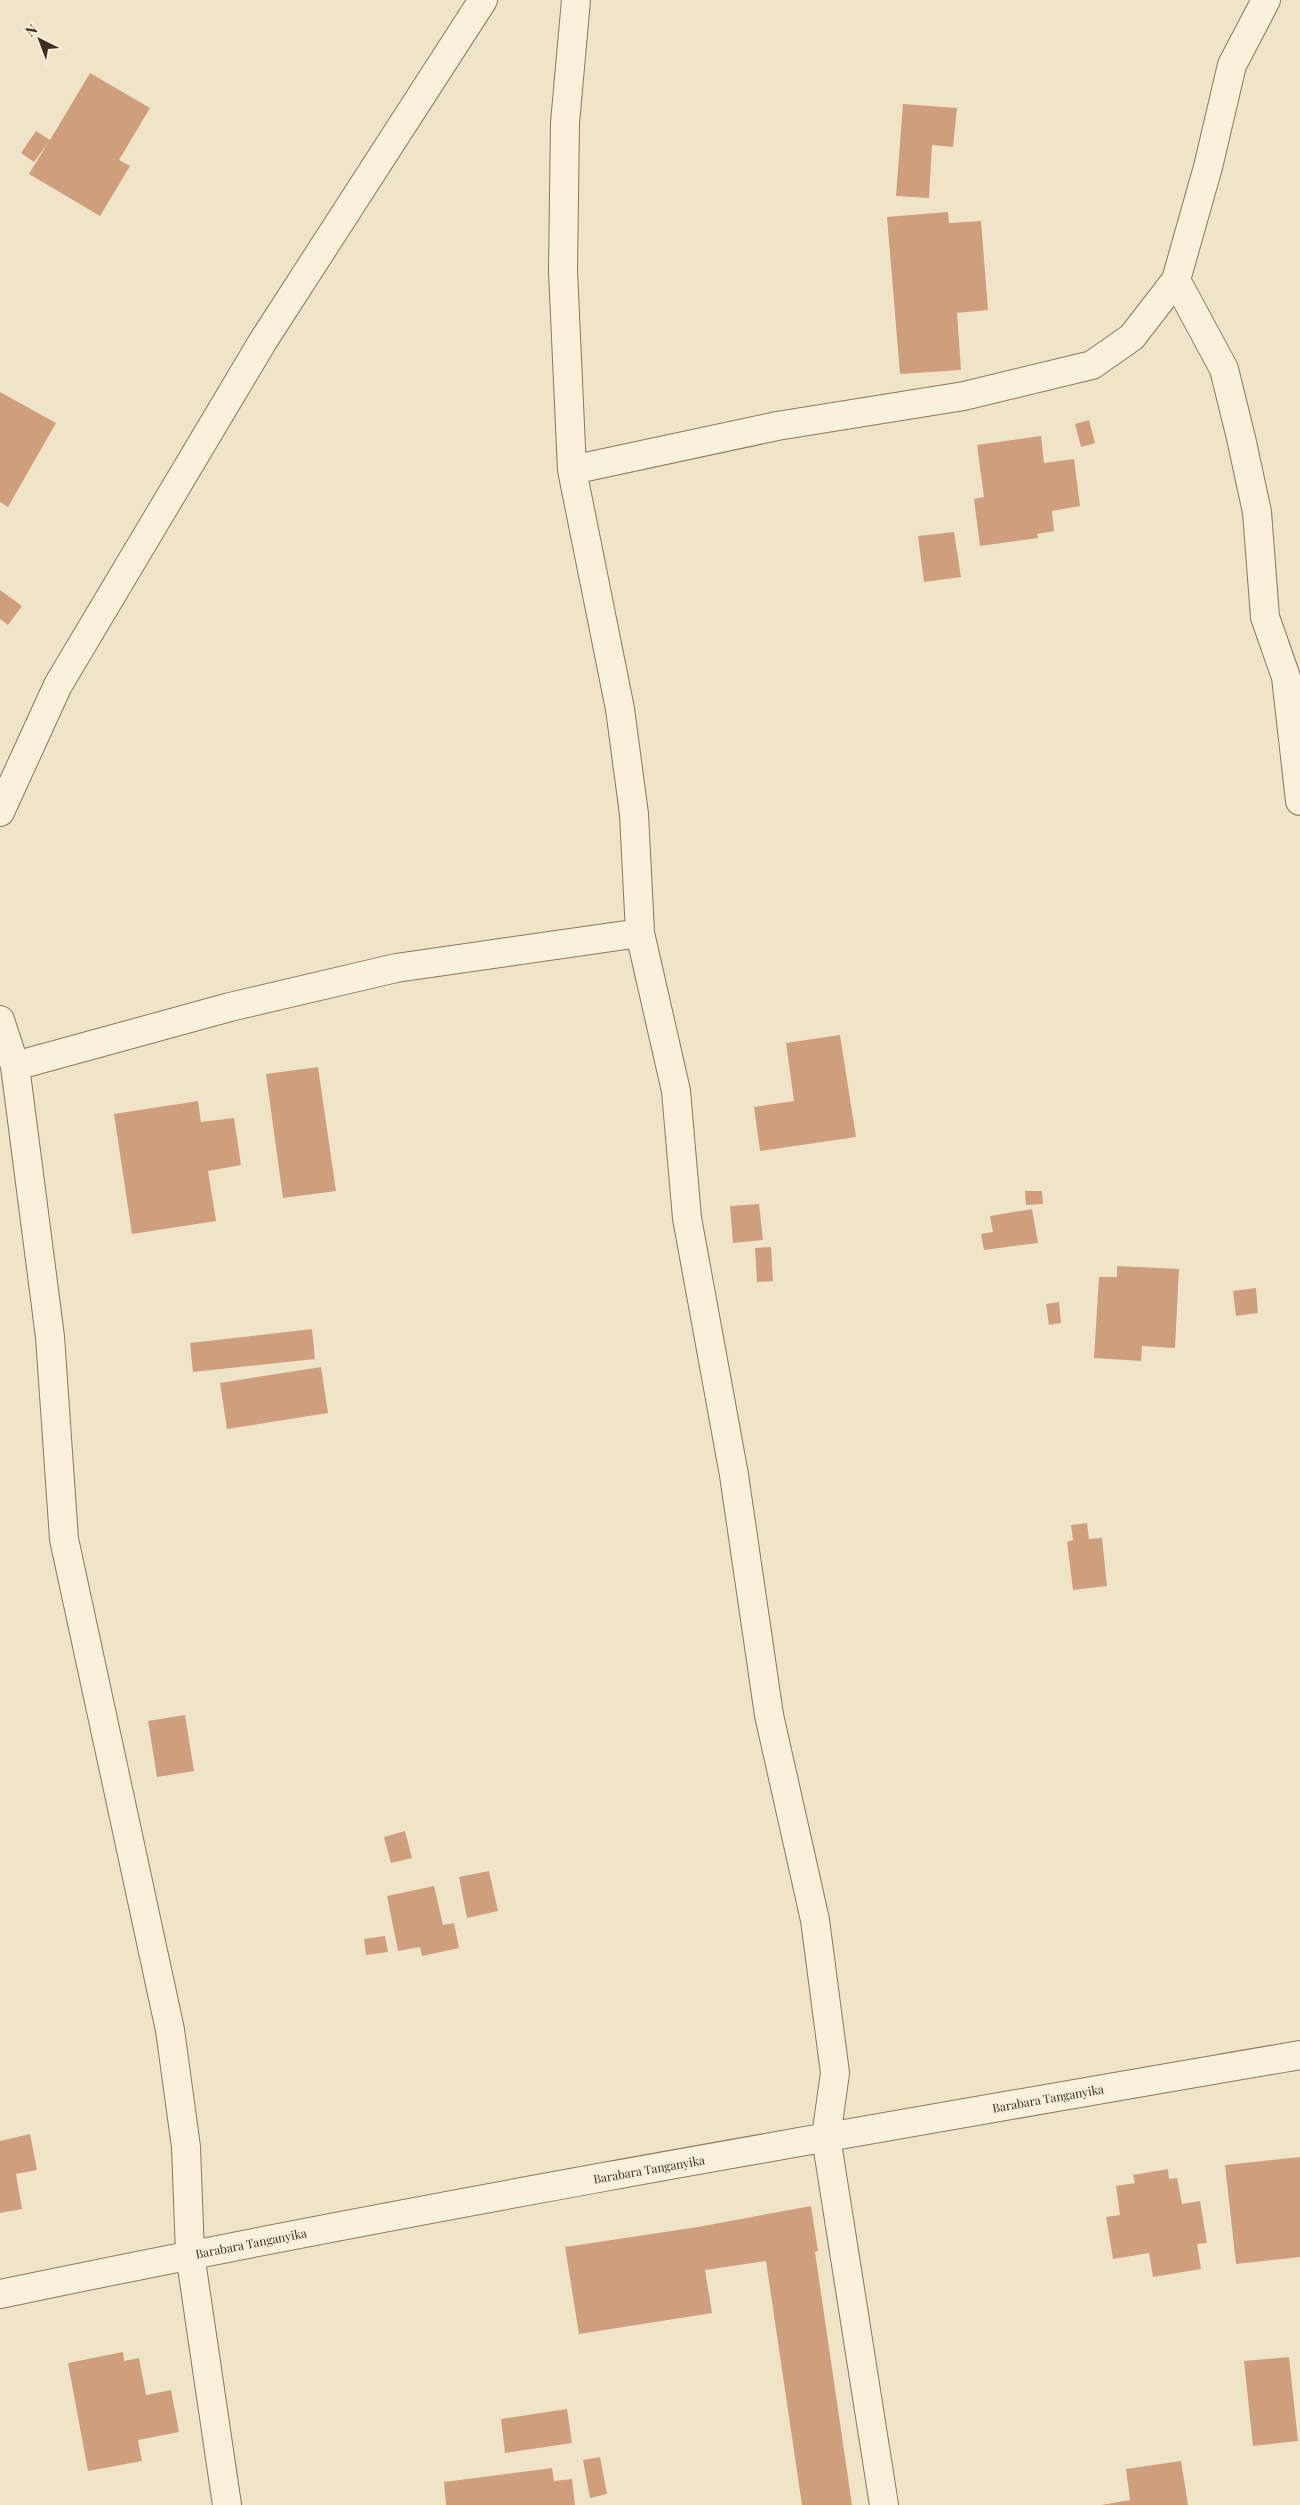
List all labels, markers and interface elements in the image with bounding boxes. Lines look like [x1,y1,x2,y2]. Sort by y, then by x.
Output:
north arrow [15,15,65,65]
text: N [21,20,41,40]
street label: Barabara Tanganyika [991,2080,1105,2116]
street label: Barabara Tanganyika [592,2151,706,2187]
street label: Barabara Tanganyika [194,2224,308,2262]

